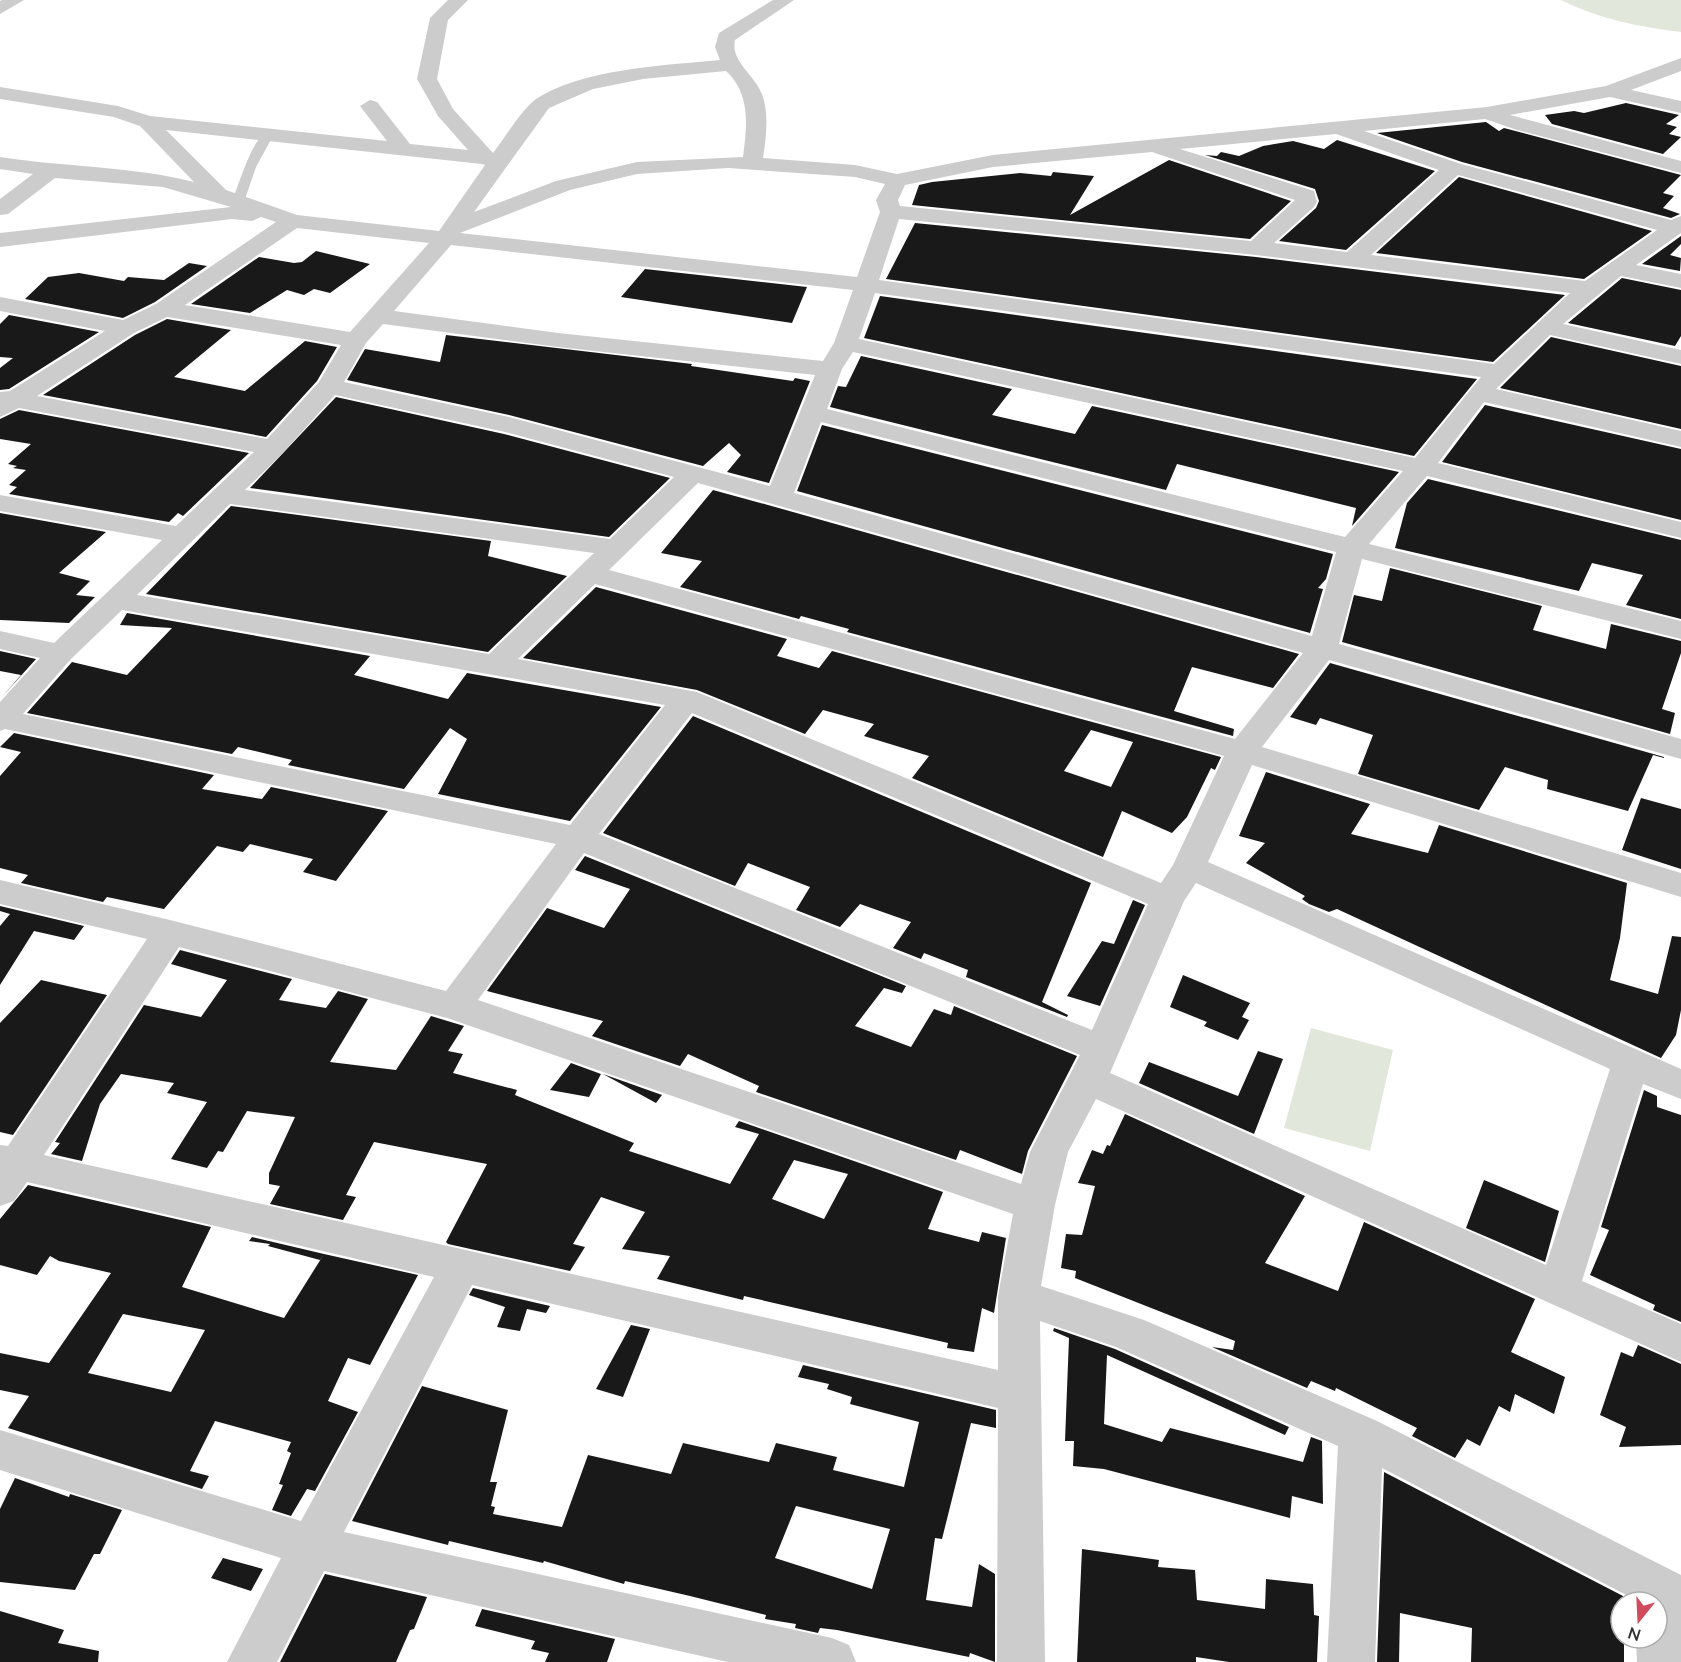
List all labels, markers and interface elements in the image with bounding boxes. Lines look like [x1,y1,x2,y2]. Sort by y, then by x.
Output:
north arrow [1609,1590,1669,1650]
text: N [1625,1624,1643,1646]

